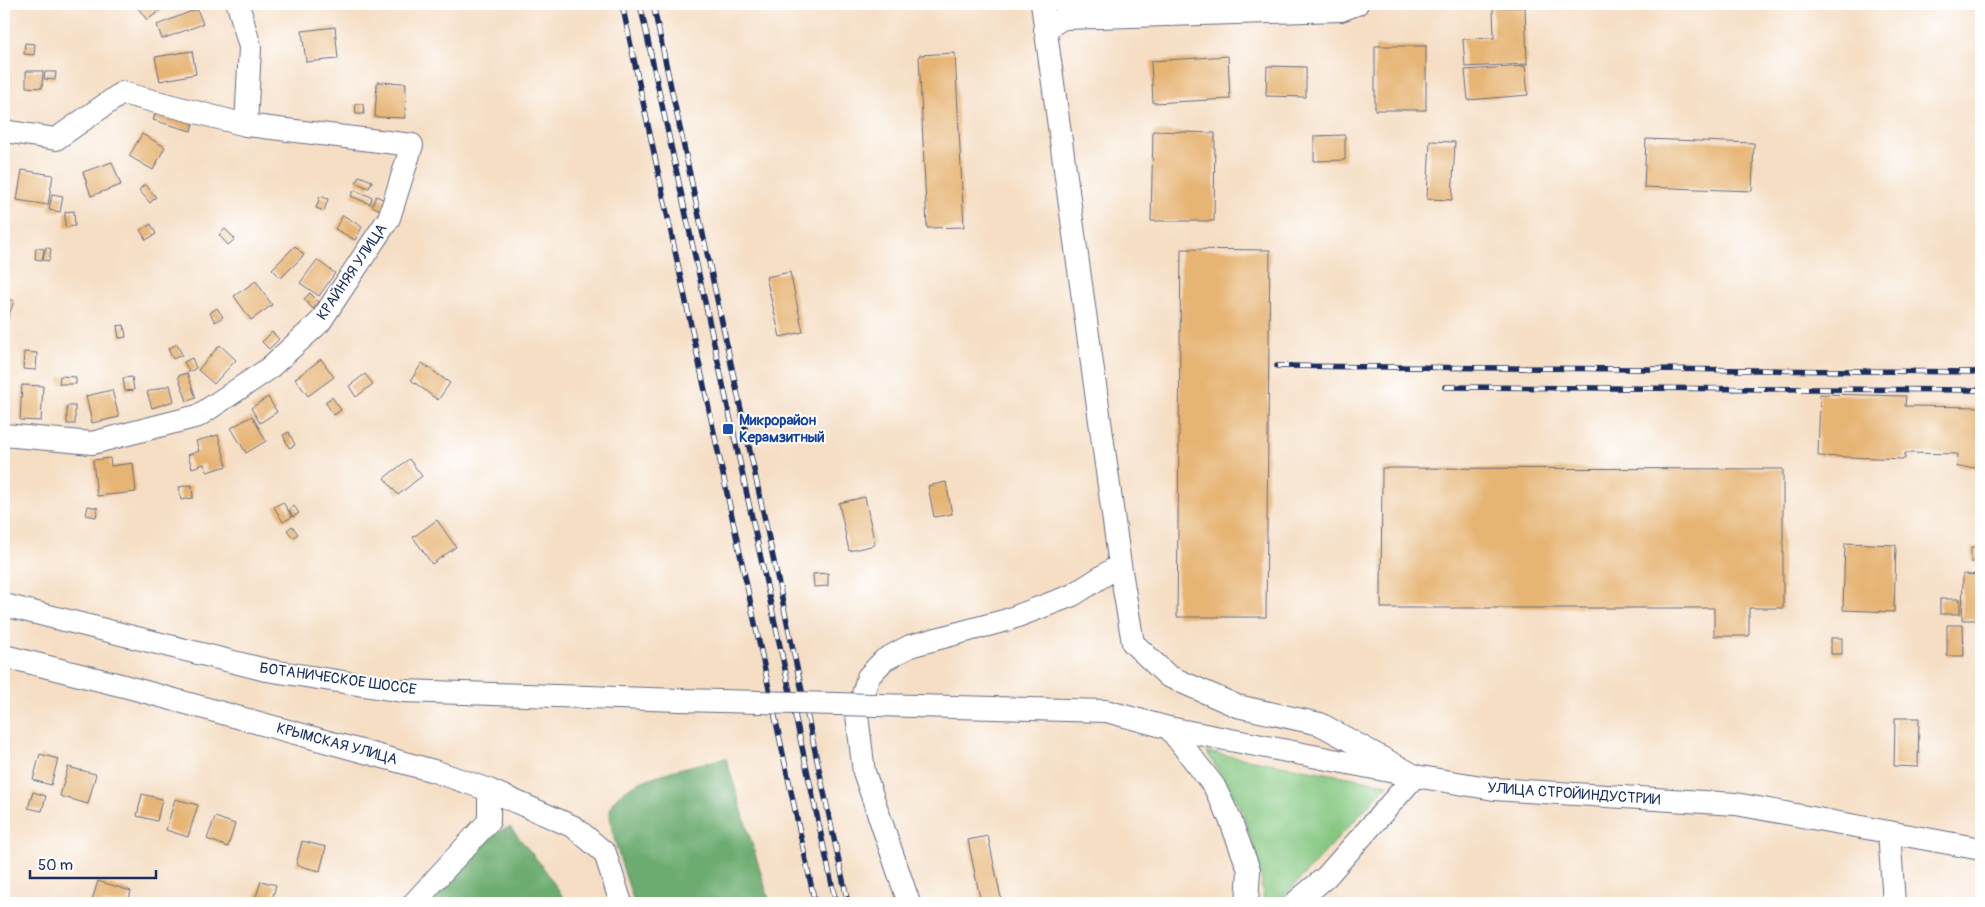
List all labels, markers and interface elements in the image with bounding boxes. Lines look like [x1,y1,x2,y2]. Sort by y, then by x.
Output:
street label: КРАЙНЯЯ УЛИЦА [313,220,391,324]
place label: Микрорайон Керамзитный [739,411,825,447]
marker: Микрорайон Керамзитный [721,422,735,436]
street label: БОТАНИЧЕСКОЕ ШОССЕ [258,659,418,699]
street label: КРЫМСКАЯ УЛИЦА [274,719,400,769]
street label: УЛИЦА СТРОЙИНДУСТРИИ [1487,778,1661,810]
scale bar [30,847,156,879]
text: 50 m [38,856,73,875]

